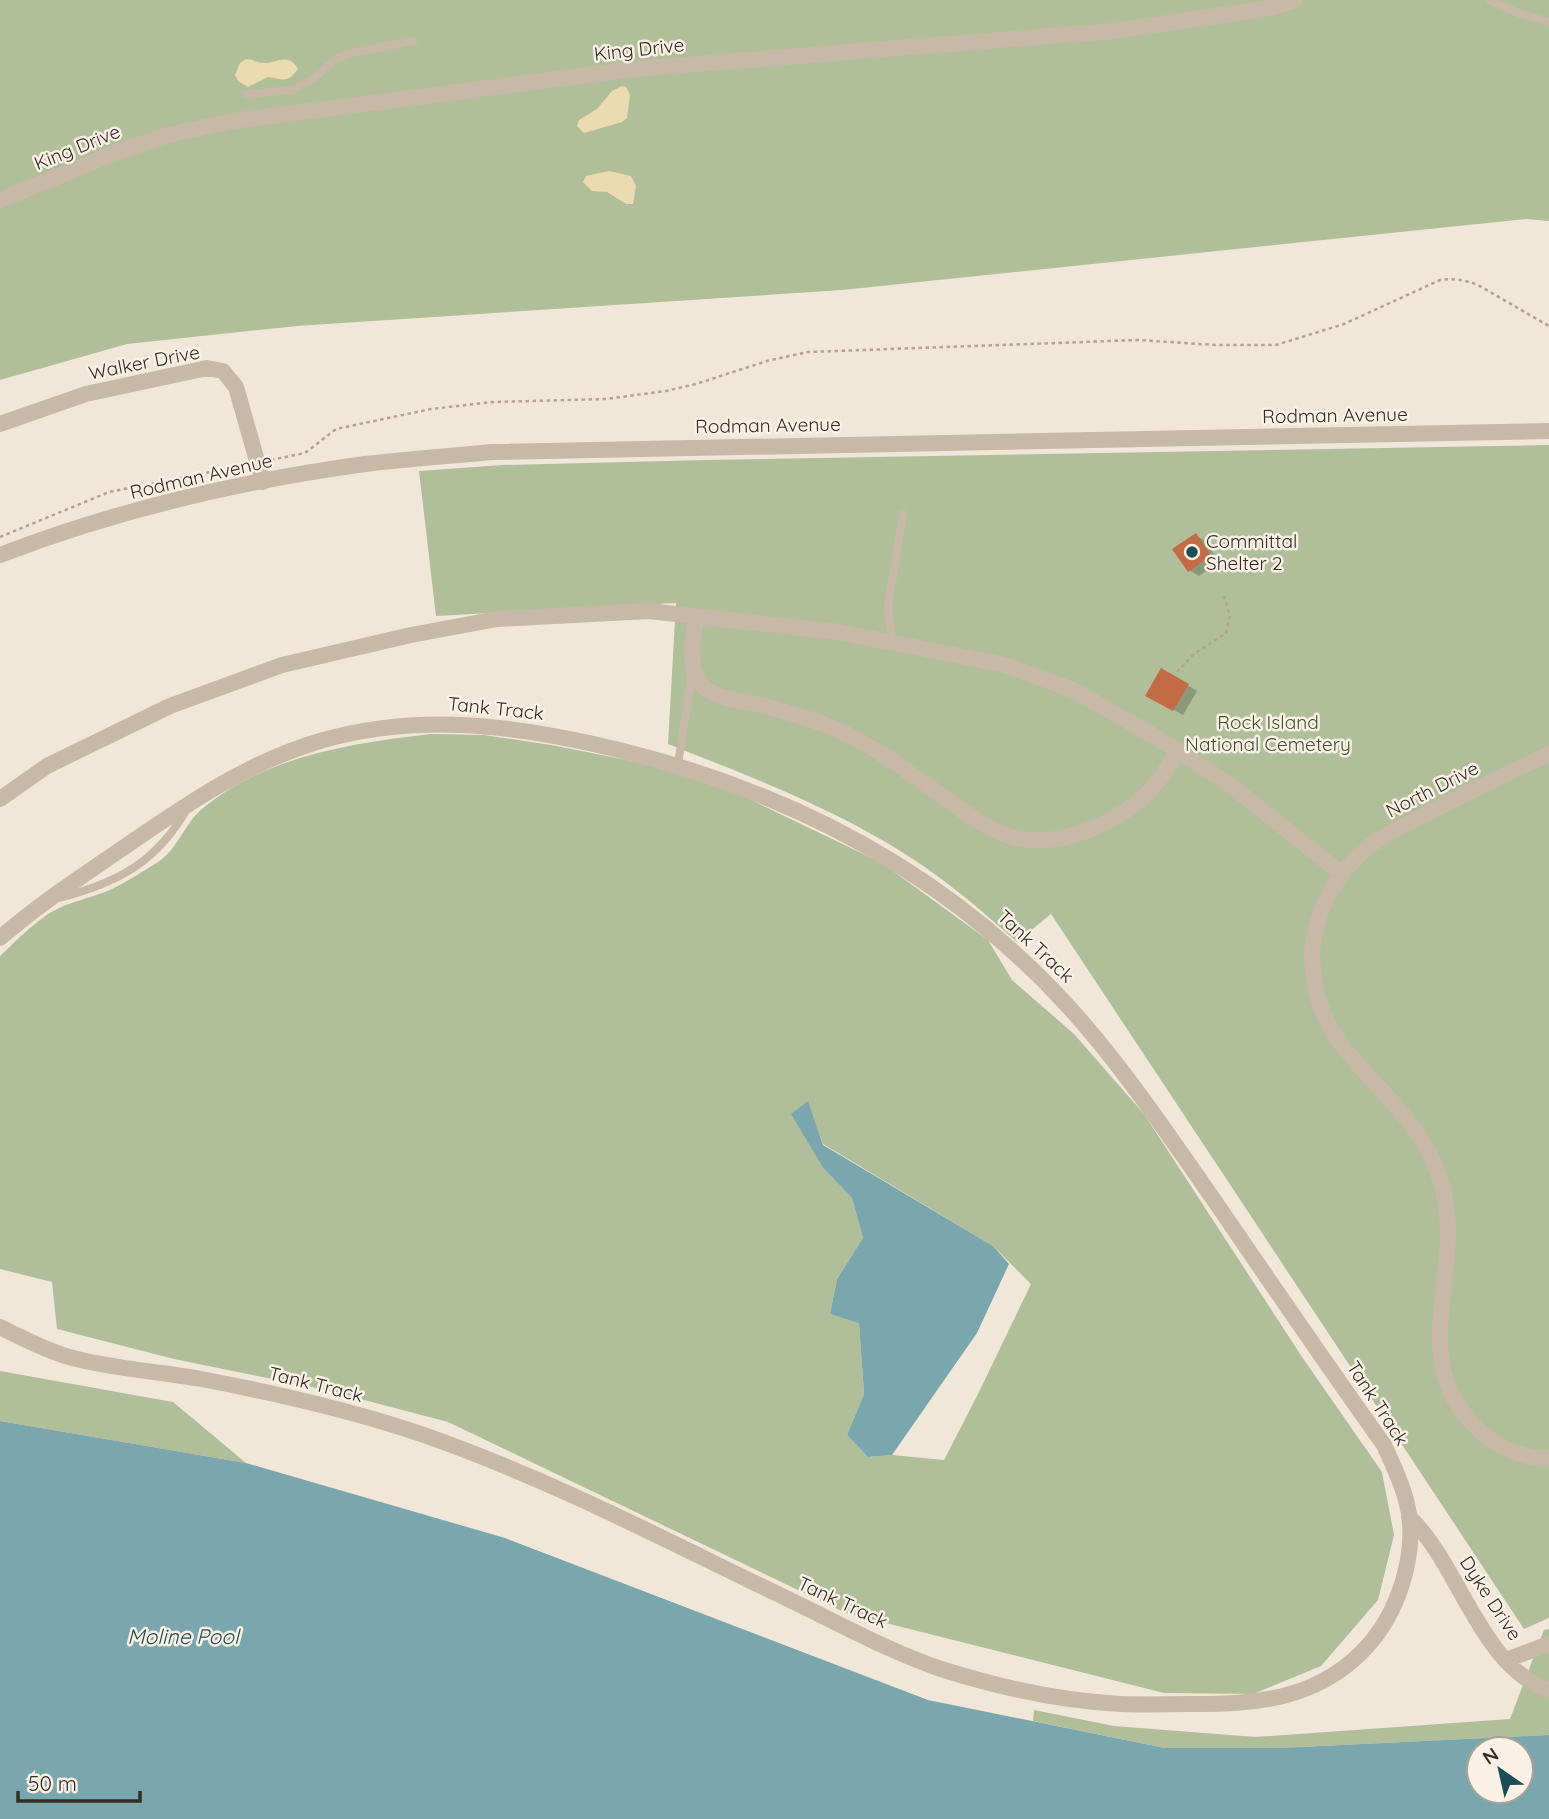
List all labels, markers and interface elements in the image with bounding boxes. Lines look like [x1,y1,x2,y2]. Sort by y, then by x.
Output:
street label: King Drive [593,32,685,66]
street label: King Drive [30,119,124,175]
street label: Walker Drive [86,339,202,385]
street label: Rodman Avenue [1262,402,1408,428]
street label: Rodman Avenue [695,412,841,438]
street label: Rodman Avenue [127,448,275,504]
place label: Committal Shelter 2 [1206,529,1297,575]
marker: Committal Shelter 2 [1184,544,1200,560]
street label: Tank Track [447,691,545,725]
park label: Rock Island National Cemetery [1185,710,1351,756]
street label: North Drive [1382,755,1482,823]
street label: Tank Track [993,904,1079,988]
street label: Tank Track [1342,1356,1414,1450]
street label: Tank Track [266,1361,366,1407]
street label: Dyke Drive [1455,1551,1527,1645]
street label: Tank Track [794,1571,892,1633]
water label: Moline Pool [127,1623,241,1649]
north arrow [1465,1735,1535,1805]
text: N [1478,1742,1503,1770]
scale bar [18,1759,140,1803]
text: 50 m [28,1770,77,1796]

